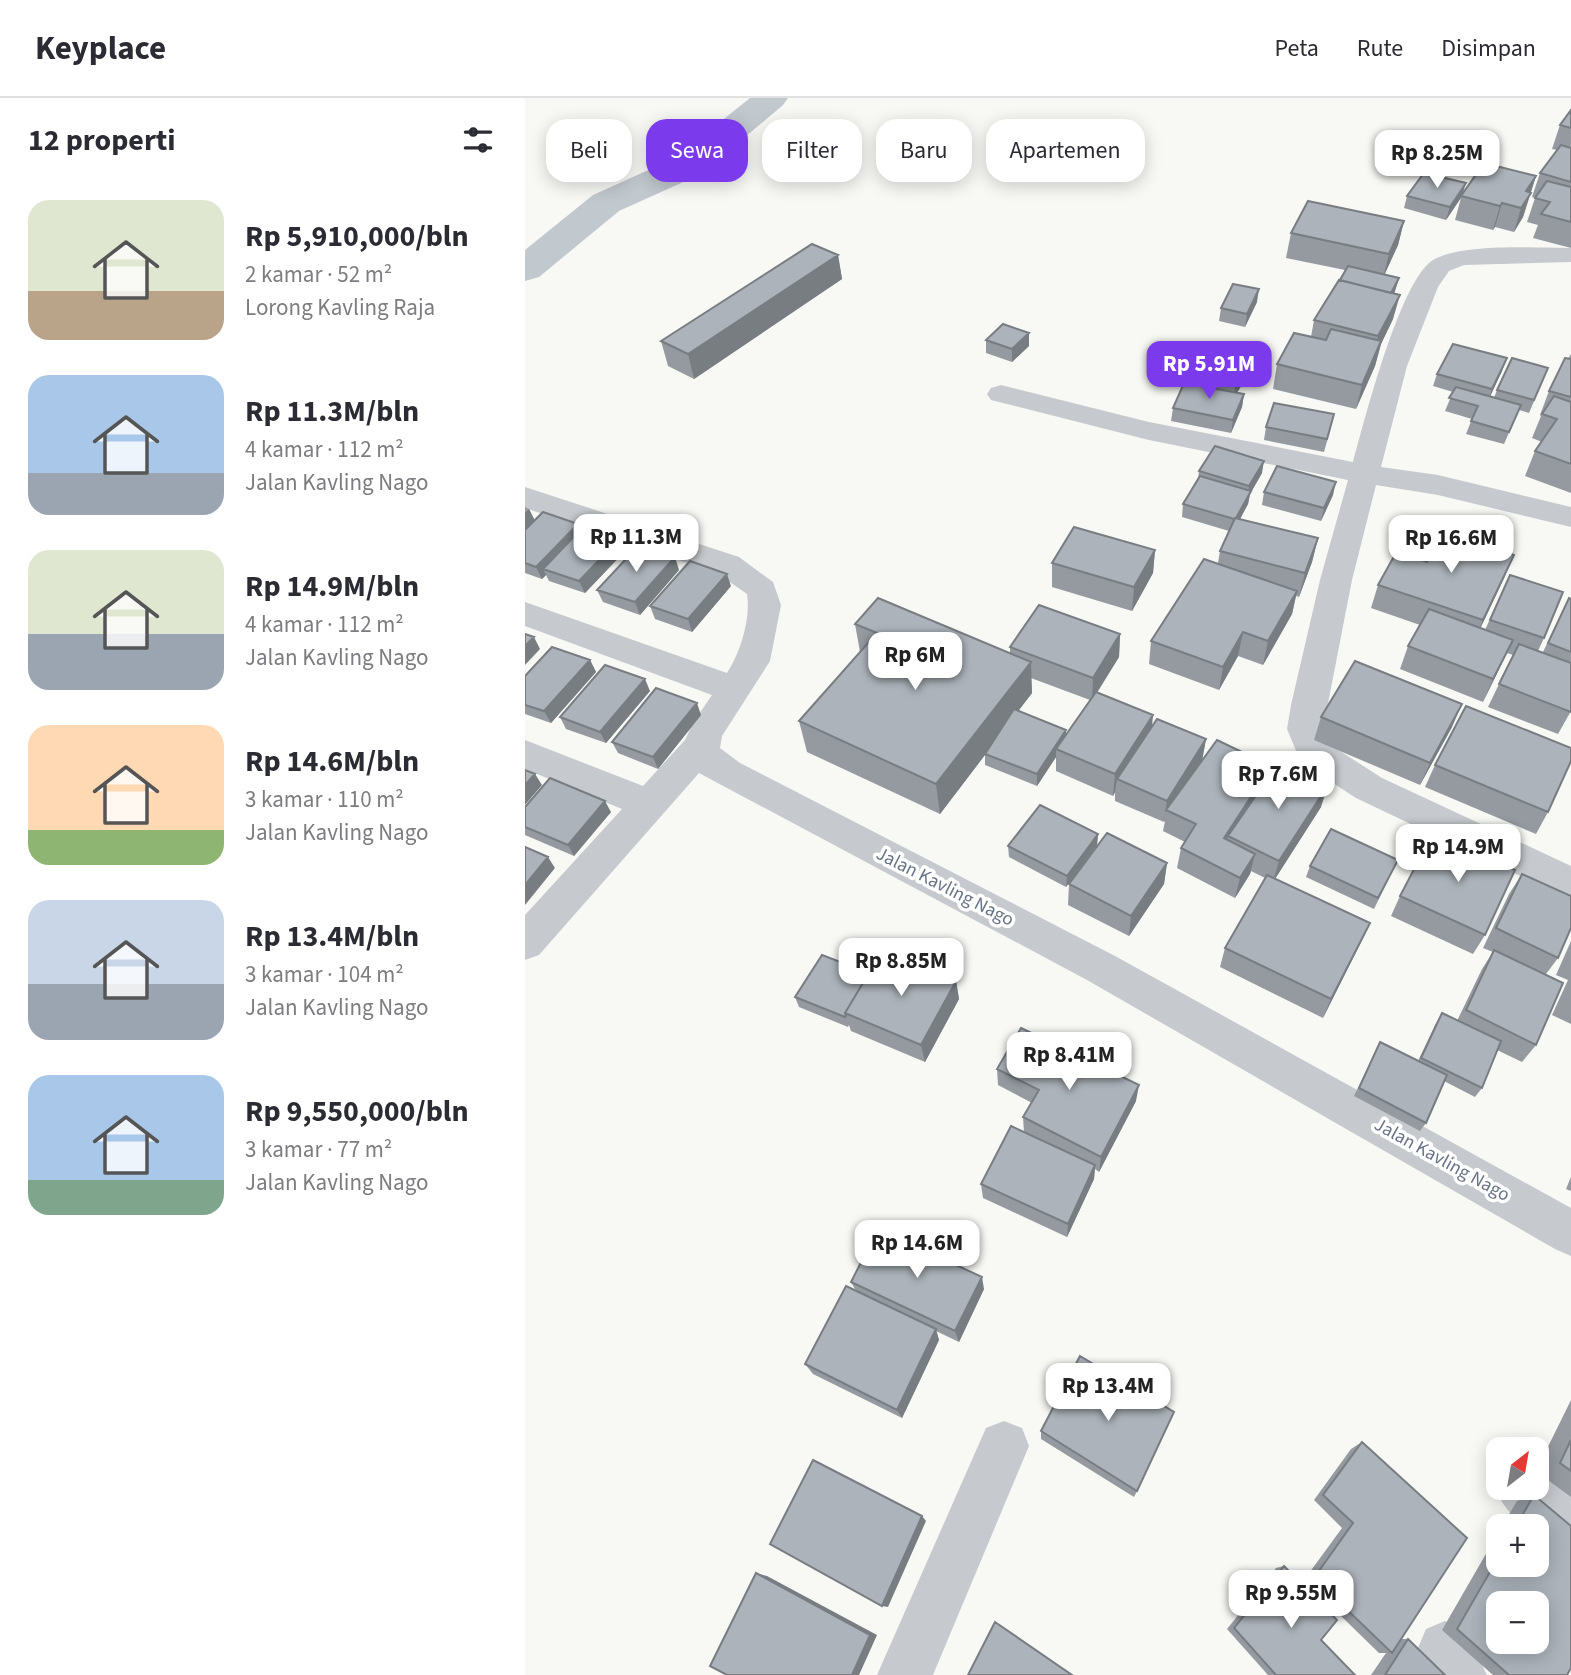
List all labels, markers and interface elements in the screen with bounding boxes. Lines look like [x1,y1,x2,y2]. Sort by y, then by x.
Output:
text: Keyplace [35,25,166,72]
text: Peta [1274,31,1319,66]
text: Rute [1357,31,1403,66]
text: Disimpan [1441,31,1536,66]
text: 12 properti [28,119,176,162]
chip: Beli [546,119,632,182]
chip: Sewa [646,119,748,182]
chip: Filter [762,119,862,182]
chip: Baru [876,119,972,182]
chip: Apartemen [986,119,1145,182]
icon: filters [459,121,497,159]
pin: Rp 8.25M [1365,130,1509,190]
text: Rp 8.25M [1391,136,1483,169]
text: Rp 5,910,000/bln [245,215,469,258]
icon: home [84,228,168,312]
text: 2 kamar · 52 m² [245,258,392,291]
text: Lorong Kavling Raja [245,291,435,324]
pin: Rp 5.91M [1137,342,1281,401]
text: Rp 5.91M [1163,347,1255,380]
text: Rp 11.3M/bln [245,390,419,433]
icon: home [84,403,168,487]
text: 4 kamar · 112 m² [245,433,404,466]
text: Jalan Kavling Nago [245,466,428,499]
pin: Rp 11.3M [564,514,708,574]
pin: Rp 16.6M [1379,516,1523,575]
text: Rp 11.3M [590,520,682,553]
text: Rp 16.6M [1405,521,1497,554]
text: Rp 14.9M/bln [245,565,419,608]
icon: home [84,578,168,662]
text: 4 kamar · 112 m² [245,608,404,641]
pin: Rp 6M [866,632,964,692]
text: Rp 6M [884,638,946,671]
text: Jalan Kavling Nago [245,641,428,674]
text: Rp 14.6M/bln [245,740,419,783]
pin: Rp 7.6M [1213,752,1343,811]
icon: home [84,753,168,837]
text: Rp 7.6M [1238,757,1318,790]
text: 3 kamar · 110 m² [245,783,404,816]
text: Jalan Kavling Nago [245,816,428,849]
pin: Rp 14.9M [1386,824,1530,884]
text: Rp 14.9M [1412,830,1504,863]
street label: Jalan Kavling Nago [871,841,1019,933]
text: Rp 13.4M/bln [245,915,419,958]
icon: home [84,928,168,1012]
pin: Rp 8.85M [829,939,973,998]
text: Rp 8.85M [855,944,947,977]
text: 3 kamar · 104 m² [245,958,404,991]
text: Jalan Kavling Nago [245,991,428,1024]
pin: Rp 8.41M [997,1032,1141,1092]
text: Rp 8.41M [1023,1038,1115,1071]
text: Rp 9,550,000/bln [245,1090,469,1133]
icon: home [84,1103,168,1187]
street label: Jalan Kavling Nago [1369,1111,1515,1209]
text: 3 kamar · 77 m² [245,1133,392,1166]
text: Jalan Kavling Nago [245,1166,428,1199]
pin: Rp 14.6M [845,1220,989,1280]
text: Rp 14.6M [871,1226,963,1259]
pin: Rp 13.4M [1036,1364,1180,1423]
text: Rp 13.4M [1062,1369,1154,1402]
north arrow [1486,1437,1549,1500]
map controls [1486,1437,1549,1654]
button: + [1486,1514,1549,1577]
pin: Rp 9.55M [1219,1570,1363,1630]
text: Rp 9.55M [1245,1576,1337,1609]
button: − [1486,1591,1549,1654]

